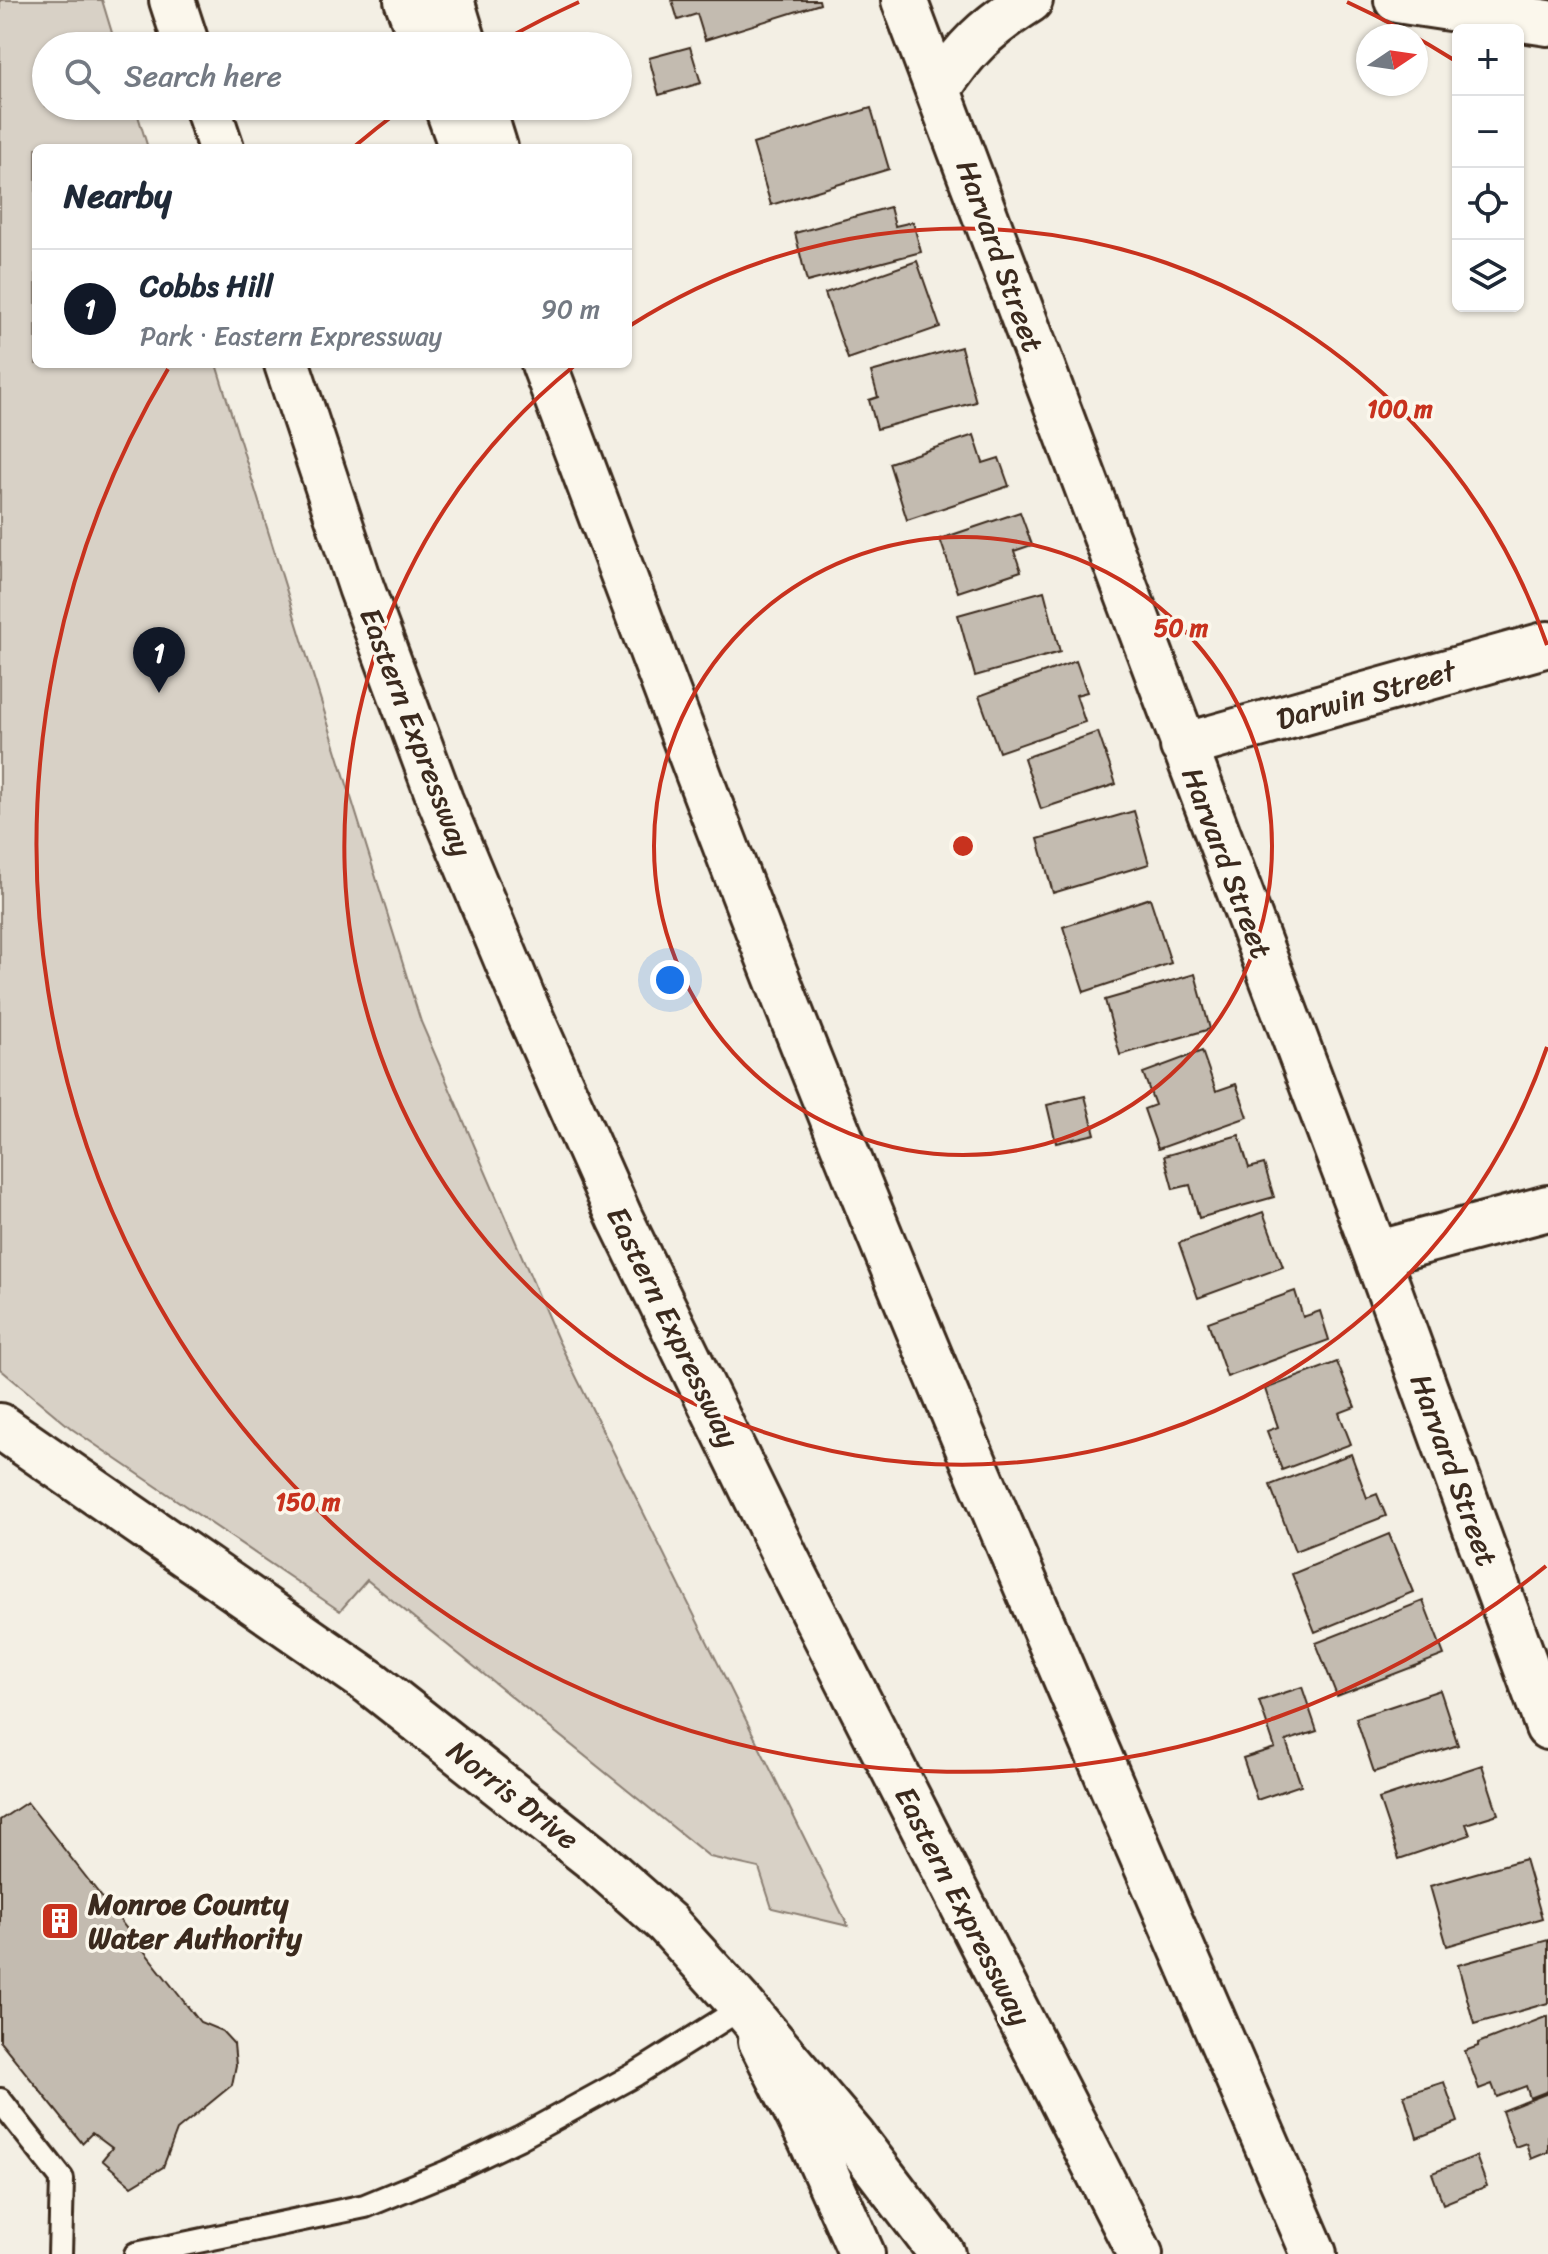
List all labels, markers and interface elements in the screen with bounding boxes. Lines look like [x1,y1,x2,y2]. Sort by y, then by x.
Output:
north arrow [1356,24,1428,96]
map controls [1452,24,1524,312]
button: + [1452,24,1524,96]
search box [32,32,632,120]
text: Search here [124,49,282,103]
icon: search [60,54,104,98]
button: − [1452,96,1524,168]
street label: Harvard Street [940,152,1060,360]
text: Nearby [64,166,172,226]
button: locate [1452,168,1524,240]
button: layers [1452,240,1524,312]
text: Cobbs Hill [140,259,273,313]
text: 1 [84,286,96,332]
text: 90 m [541,286,600,332]
text: Park · Eastern Expressway [140,313,442,359]
text: 100 m [1367,388,1433,430]
street label: Eastern Expressway [344,599,489,865]
text: 50 m [1154,607,1209,649]
pin: 1 [133,627,185,693]
street label: Darwin Street [1270,643,1464,746]
street label: Harvard Street [1166,759,1288,967]
centre of rings [949,832,977,860]
your location [650,960,690,1000]
street label: Eastern Expressway [591,1197,755,1458]
street label: Harvard Street [1394,1366,1514,1574]
text: 150 m [276,1481,341,1523]
street label: Norris Drive [435,1725,591,1865]
street label: Eastern Expressway [879,1776,1047,2036]
place label: Monroe County Water Authority [87,1877,303,1965]
building icon: Monroe County Water Authority [39,1900,81,1942]

